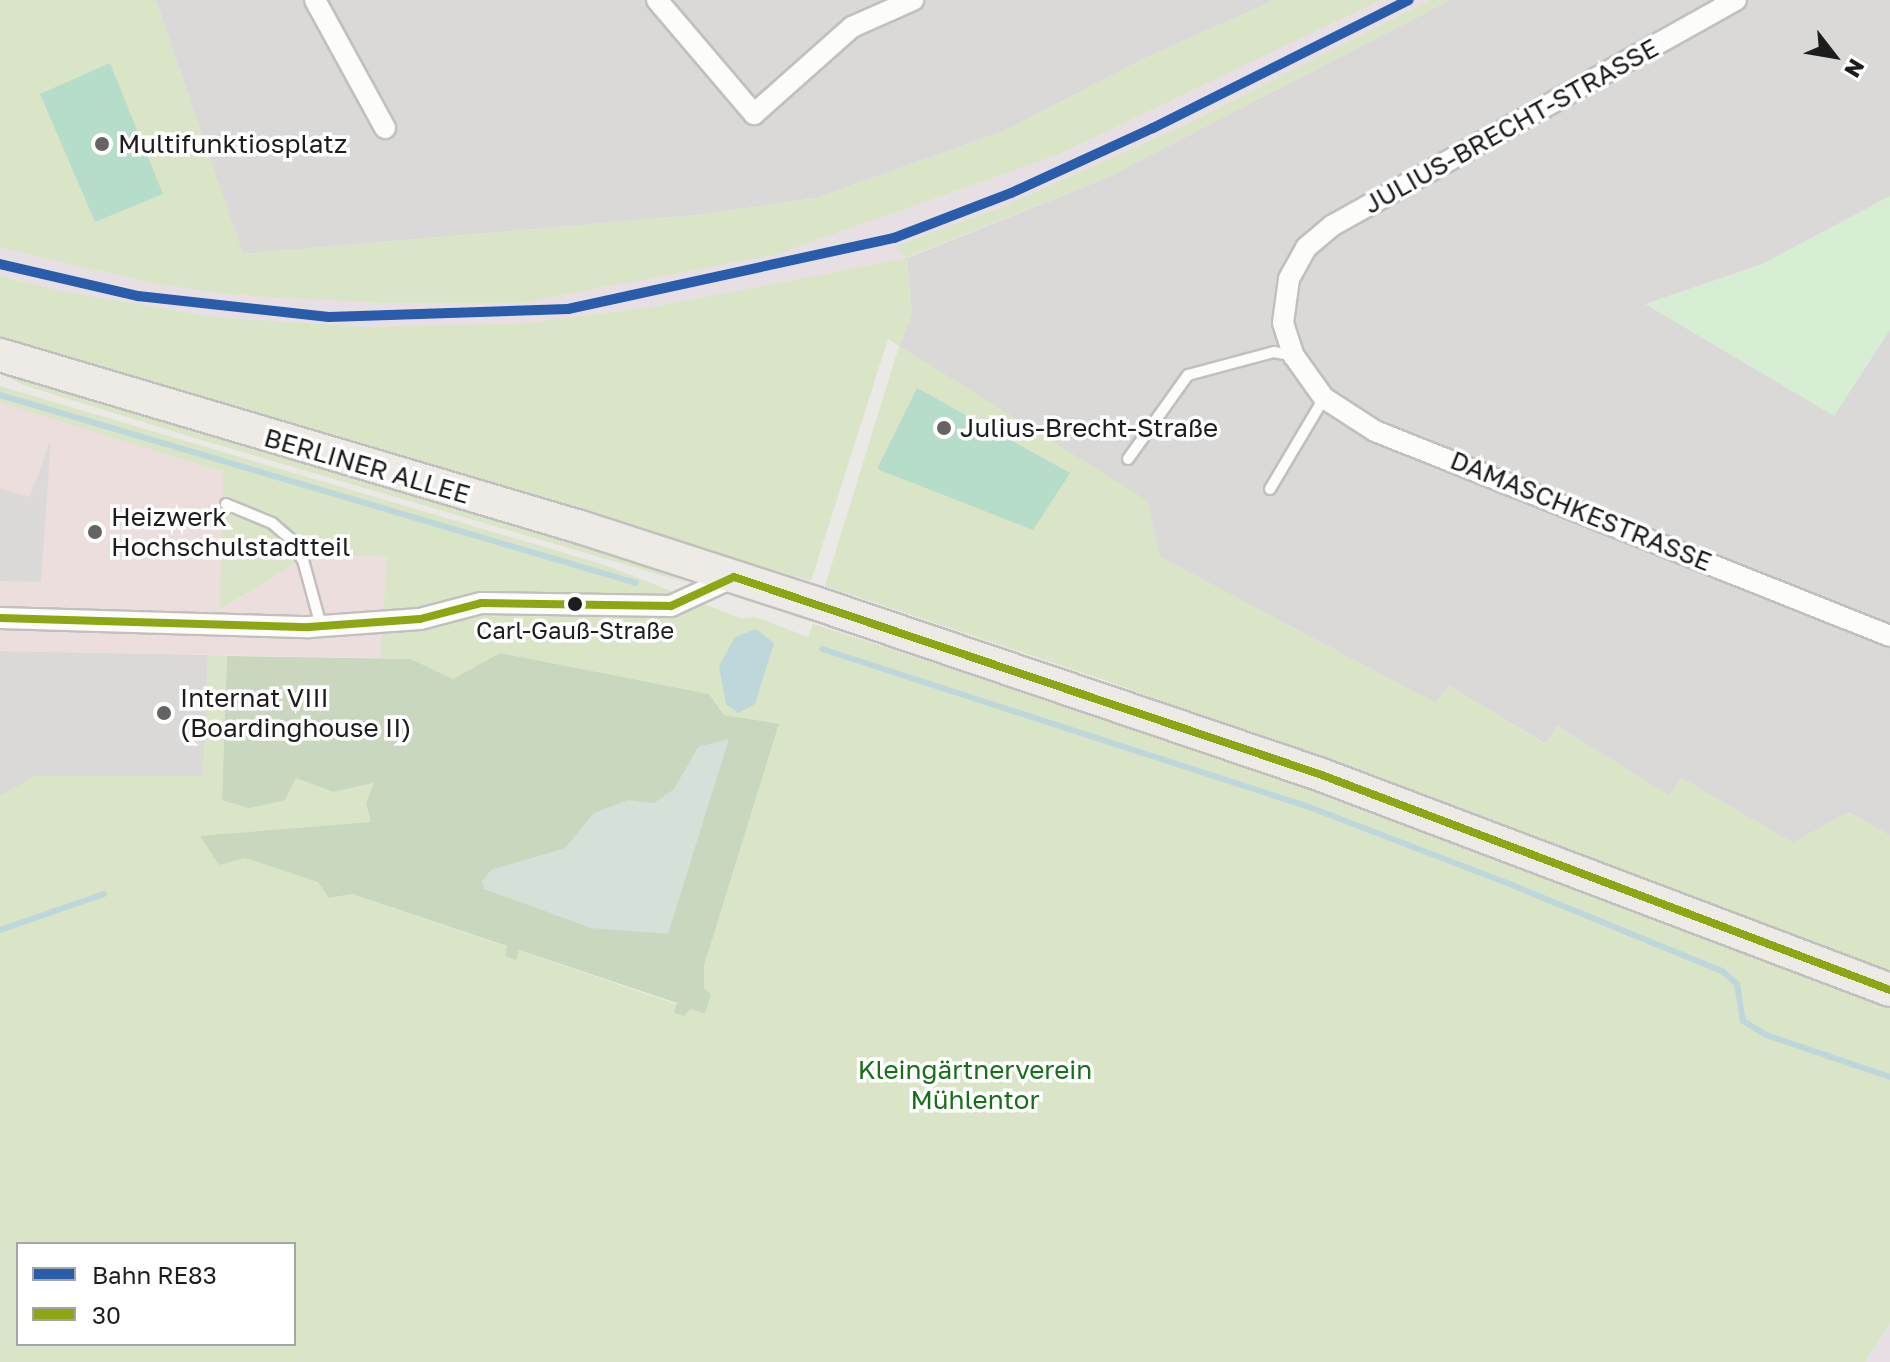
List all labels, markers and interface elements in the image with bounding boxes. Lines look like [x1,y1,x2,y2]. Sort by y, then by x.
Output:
north arrow [1794,16,1874,96]
street label: JULIUS-BRECHT-STRASSE [1358,32,1664,220]
text: N [1839,54,1871,83]
place label: Multifunktiosplatz [118,128,347,160]
marker: Multifunktiosplatz [93,135,111,153]
place label: Julius-Brecht-Straße [960,412,1218,444]
marker: Julius-Brecht-Straße [935,419,953,437]
street label: BERLINER ALLEE [261,422,473,510]
street label: DAMASCHKESTRASSE [1446,444,1716,578]
place label: Heizwerk Hochschulstadtteil [111,501,350,562]
marker: Heizwerk Hochschulstadtteil [86,523,104,541]
marker: Carl-Gauß-Straße [567,596,583,612]
place label: Carl-Gauß-Straße [476,616,674,644]
place label: Internat VIII (Boardinghouse II) [180,682,411,744]
marker: Internat VIII (Boardinghouse II) [155,704,173,722]
park label: Kleingärtnerverein Mühlentor [858,1054,1092,1116]
legend [16,1242,296,1346]
text: Bahn RE83 [92,1260,217,1289]
text: 30 [92,1300,121,1329]

